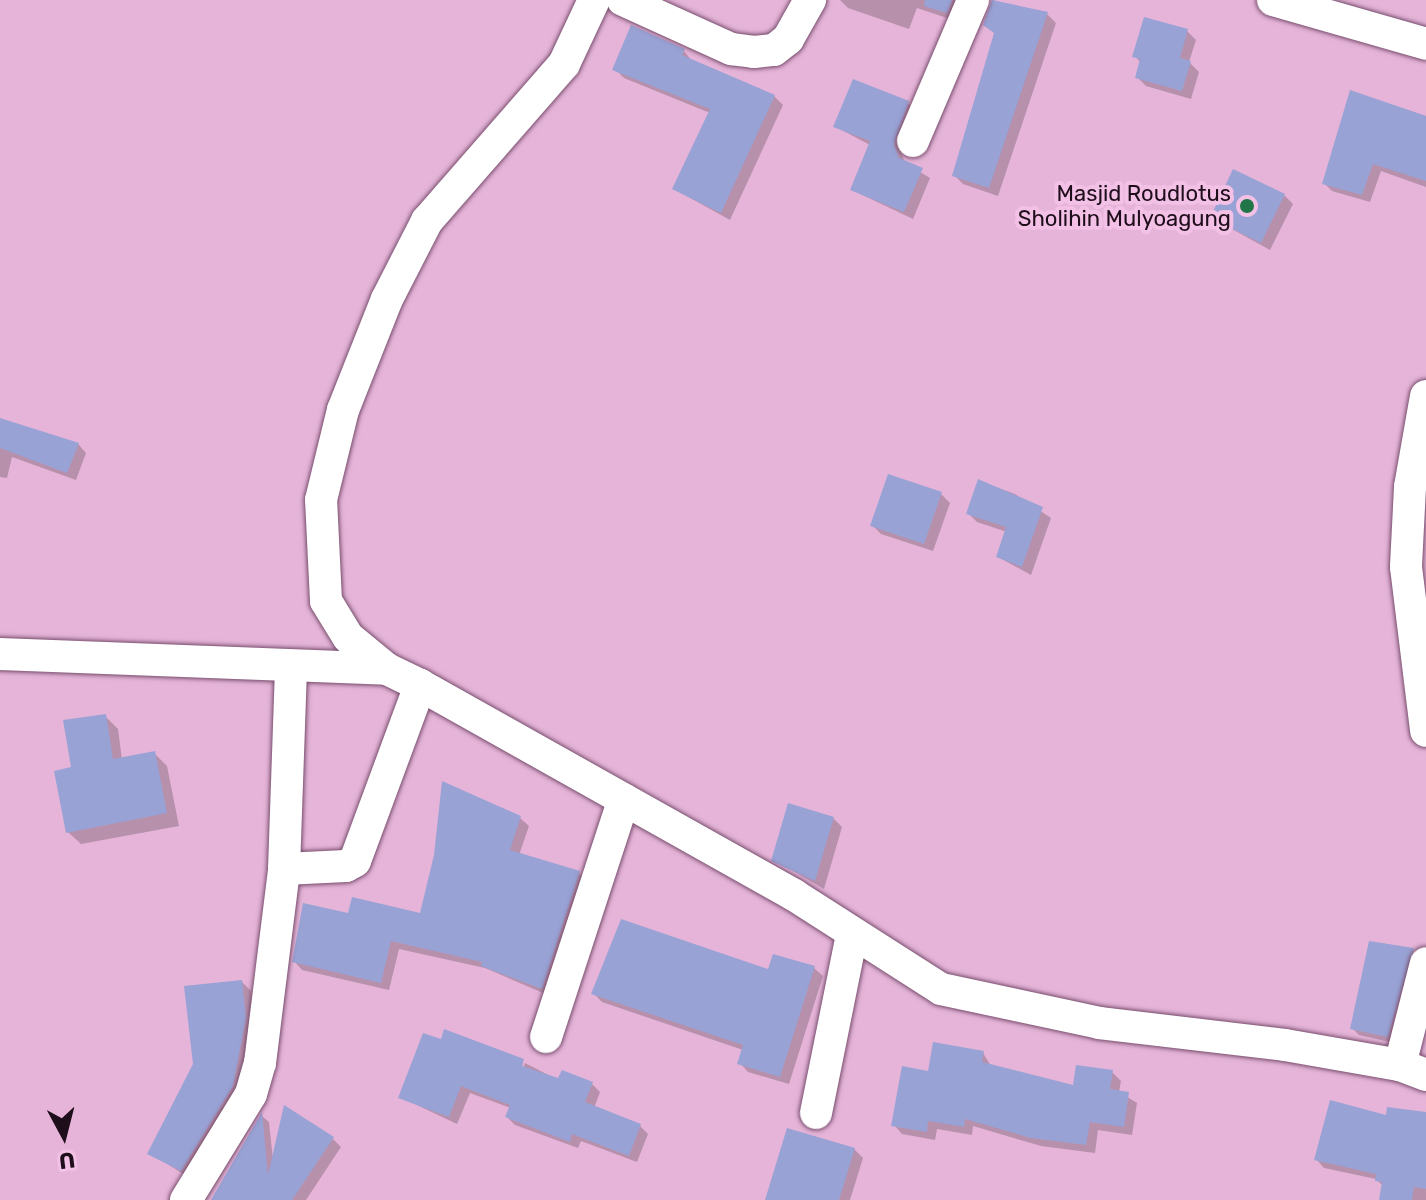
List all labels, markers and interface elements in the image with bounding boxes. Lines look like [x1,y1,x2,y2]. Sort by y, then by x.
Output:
place label: Masjid Roudlotus Sholihin Mulyoagung [1018,180,1231,232]
marker: Masjid Roudlotus Sholihin Mulyoagung [1238,197,1256,215]
north arrow [24,1096,104,1176]
text: U [57,1146,77,1175]

